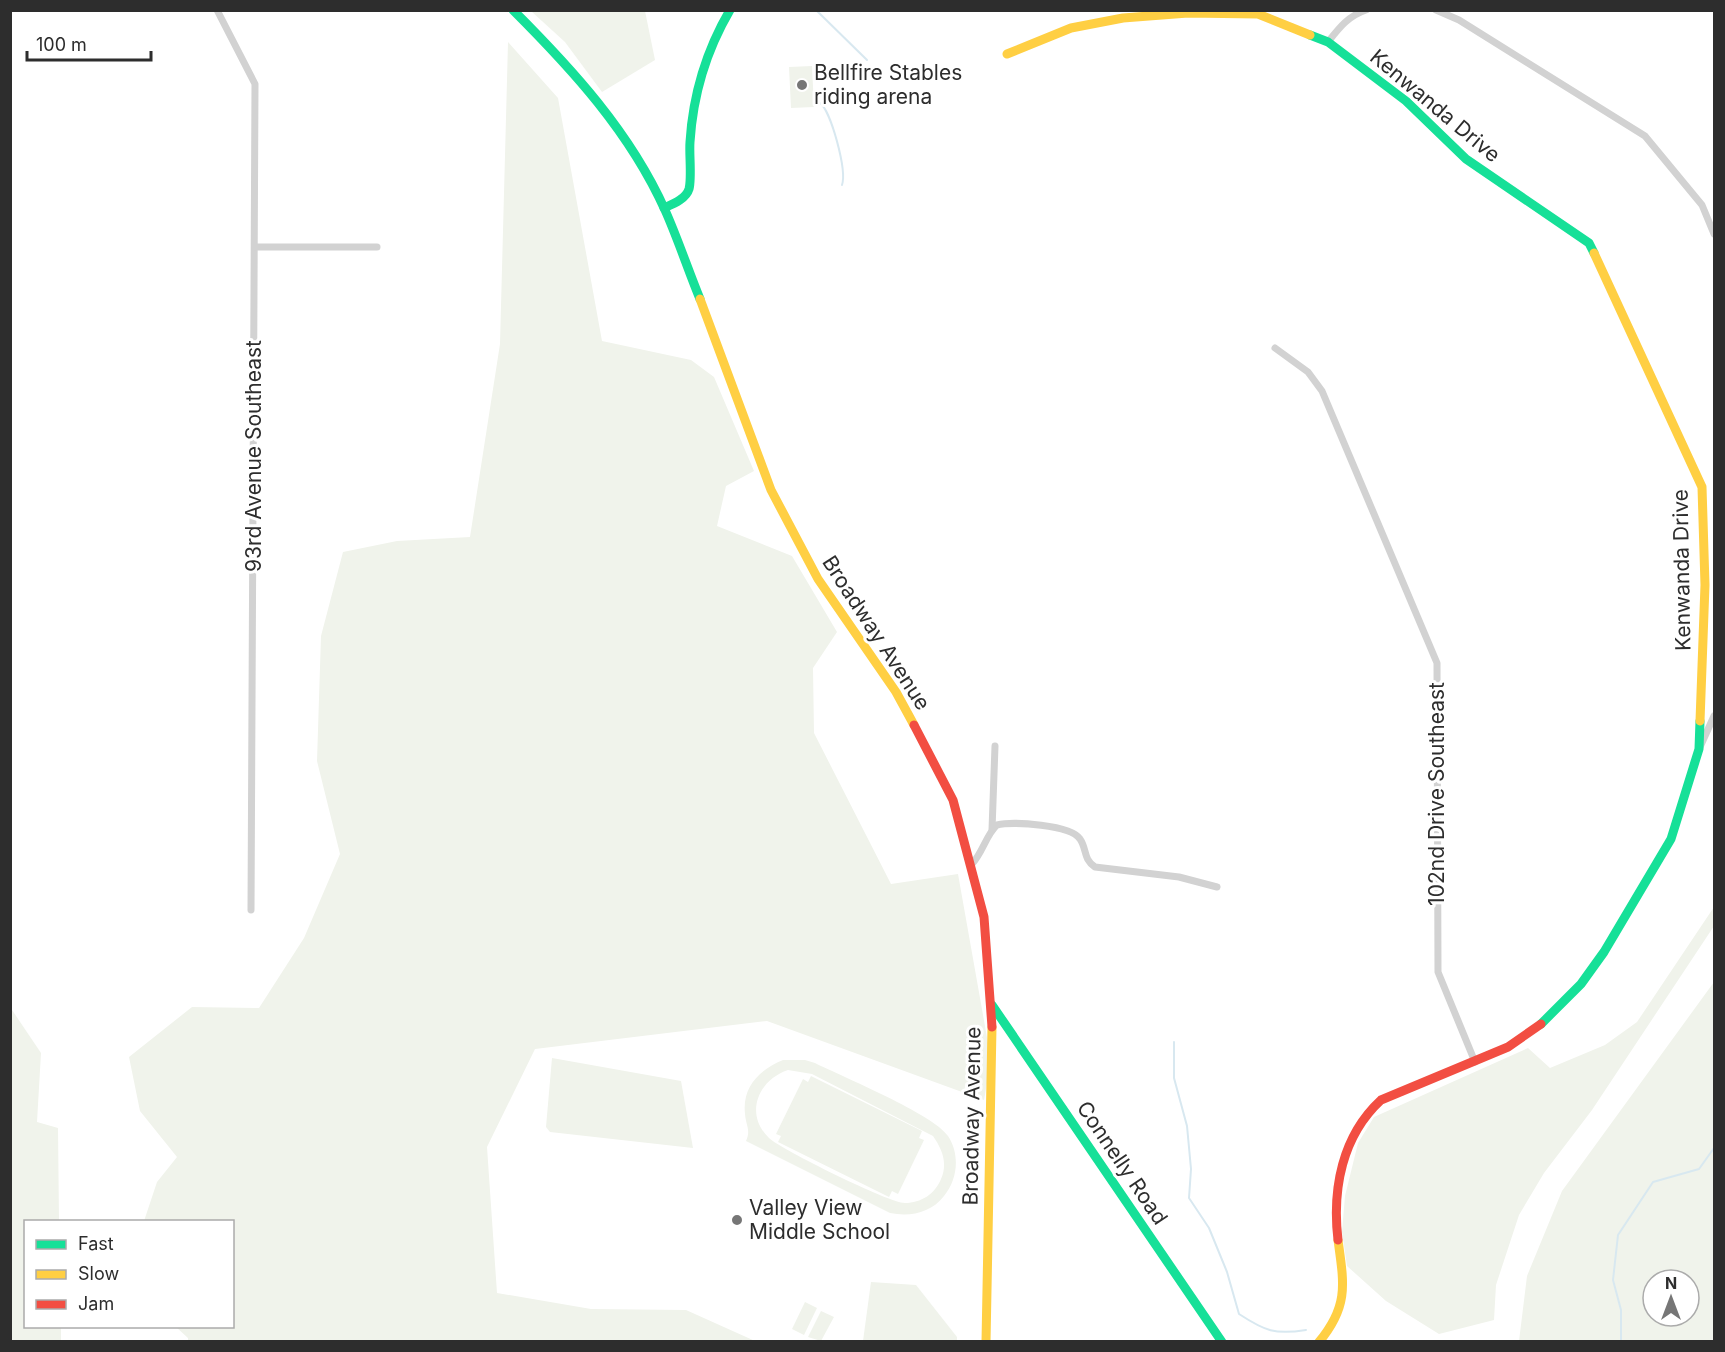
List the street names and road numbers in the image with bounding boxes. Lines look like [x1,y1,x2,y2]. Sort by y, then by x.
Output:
street label: Kenwanda Drive [1365,44,1505,167]
street label: 93rd Avenue Southeast [241,340,266,572]
street label: Kenwanda Drive [1668,489,1695,651]
street label: Broadway Avenue [817,551,936,715]
street label: 102nd Drive Southeast [1424,682,1449,906]
street label: Broadway Avenue [957,1026,986,1206]
street label: Connelly Road [1072,1096,1173,1229]

